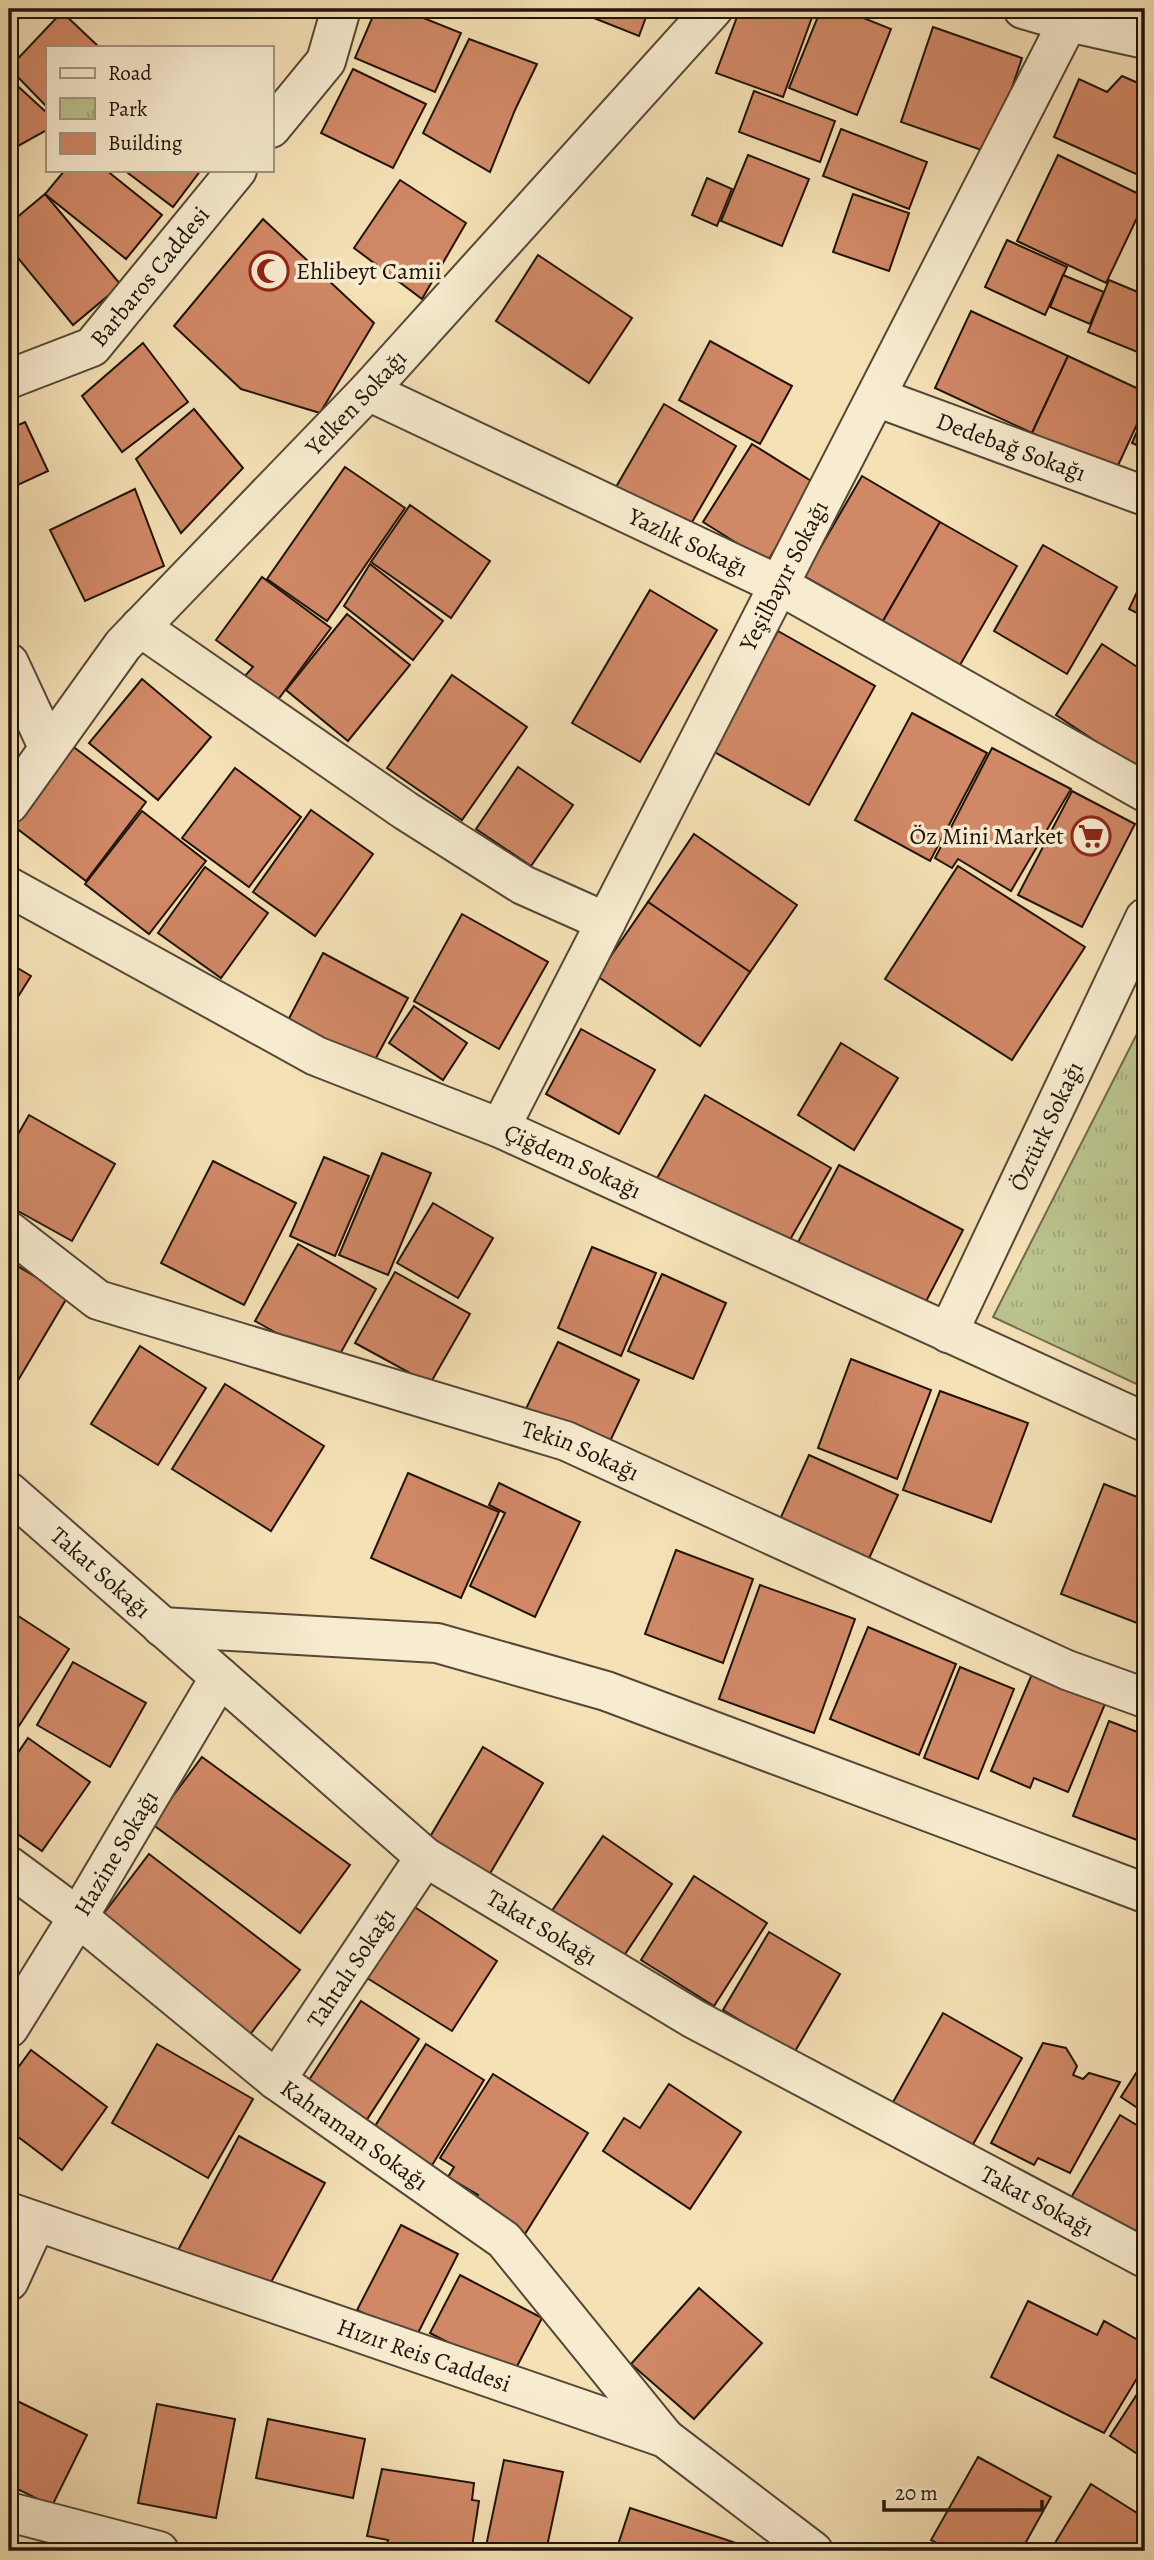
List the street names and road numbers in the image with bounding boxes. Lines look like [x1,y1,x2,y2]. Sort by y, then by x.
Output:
street label: Barbaros Caddesi [83,200,217,353]
street label: Yelken Sokağı [298,343,414,463]
street label: Dedebağ Sokağı [932,405,1090,489]
street label: Yeşilbayır Sokağı [731,495,836,657]
street label: Yazlık Sokağı [622,500,753,584]
street label: Öztürk Sokağı [1002,1056,1091,1196]
street label: Çiğdem Sokağı [499,1116,646,1206]
street label: Tekin Sokağı [518,1412,644,1488]
street label: Takat Sokağı [44,1520,158,1625]
street label: Hazine Sokağı [66,1784,166,1922]
street label: Takat Sokağı [481,1882,603,1973]
street label: Tahtalı Sokağı [299,1901,403,2034]
street label: Kahraman Sokağı [274,2072,435,2198]
street label: Takat Sokağı [975,2158,1100,2244]
street label: Hızır Reis Caddesi [333,2310,515,2400]

